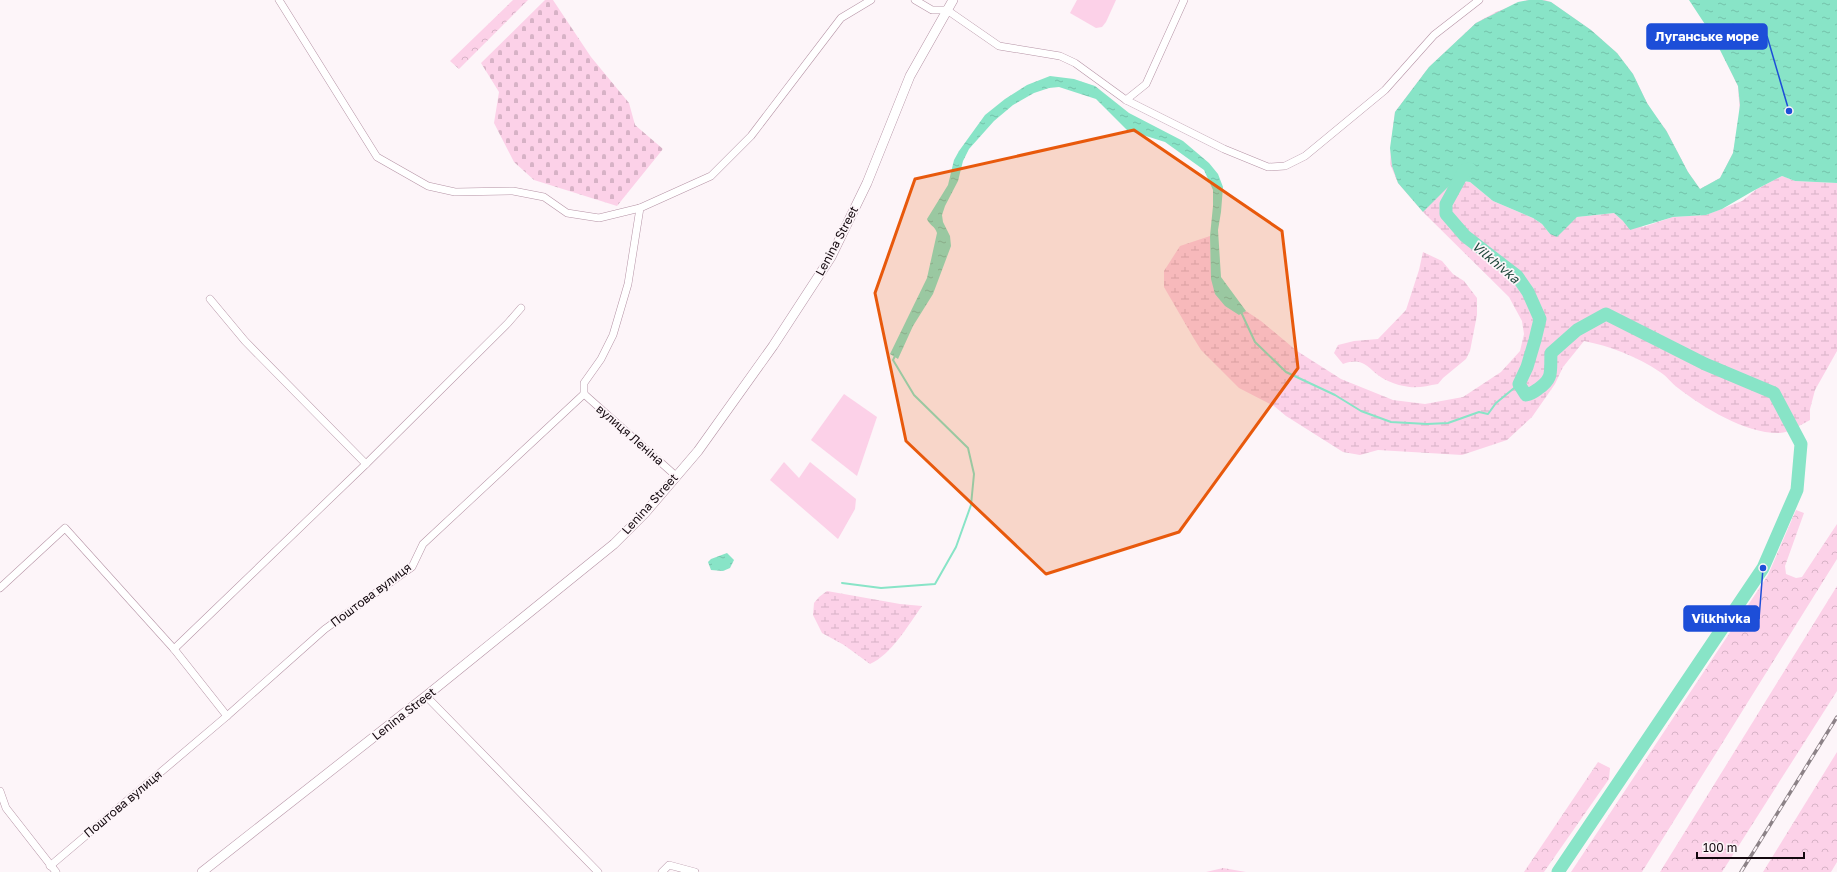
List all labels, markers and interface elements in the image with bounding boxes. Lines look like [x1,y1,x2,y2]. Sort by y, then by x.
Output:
callout: Луганське море [1647,24,1767,49]
text: Луганське море [1655,28,1759,44]
street label: Lenina Street [812,203,861,278]
water label: Vilkhivka [1469,238,1523,287]
street label: вулиця Леніна [593,401,667,468]
street label: Lenina Street [618,470,681,537]
street label: Поштова вулиця [327,559,414,630]
callout: Vilkhivka [1684,606,1759,631]
text: Vilkhivka [1692,610,1751,626]
street label: Lenina Street [369,684,439,743]
street label: Поштова вулиця [81,767,165,841]
scale bar [1697,834,1804,860]
text: 100 m [1703,840,1737,855]

